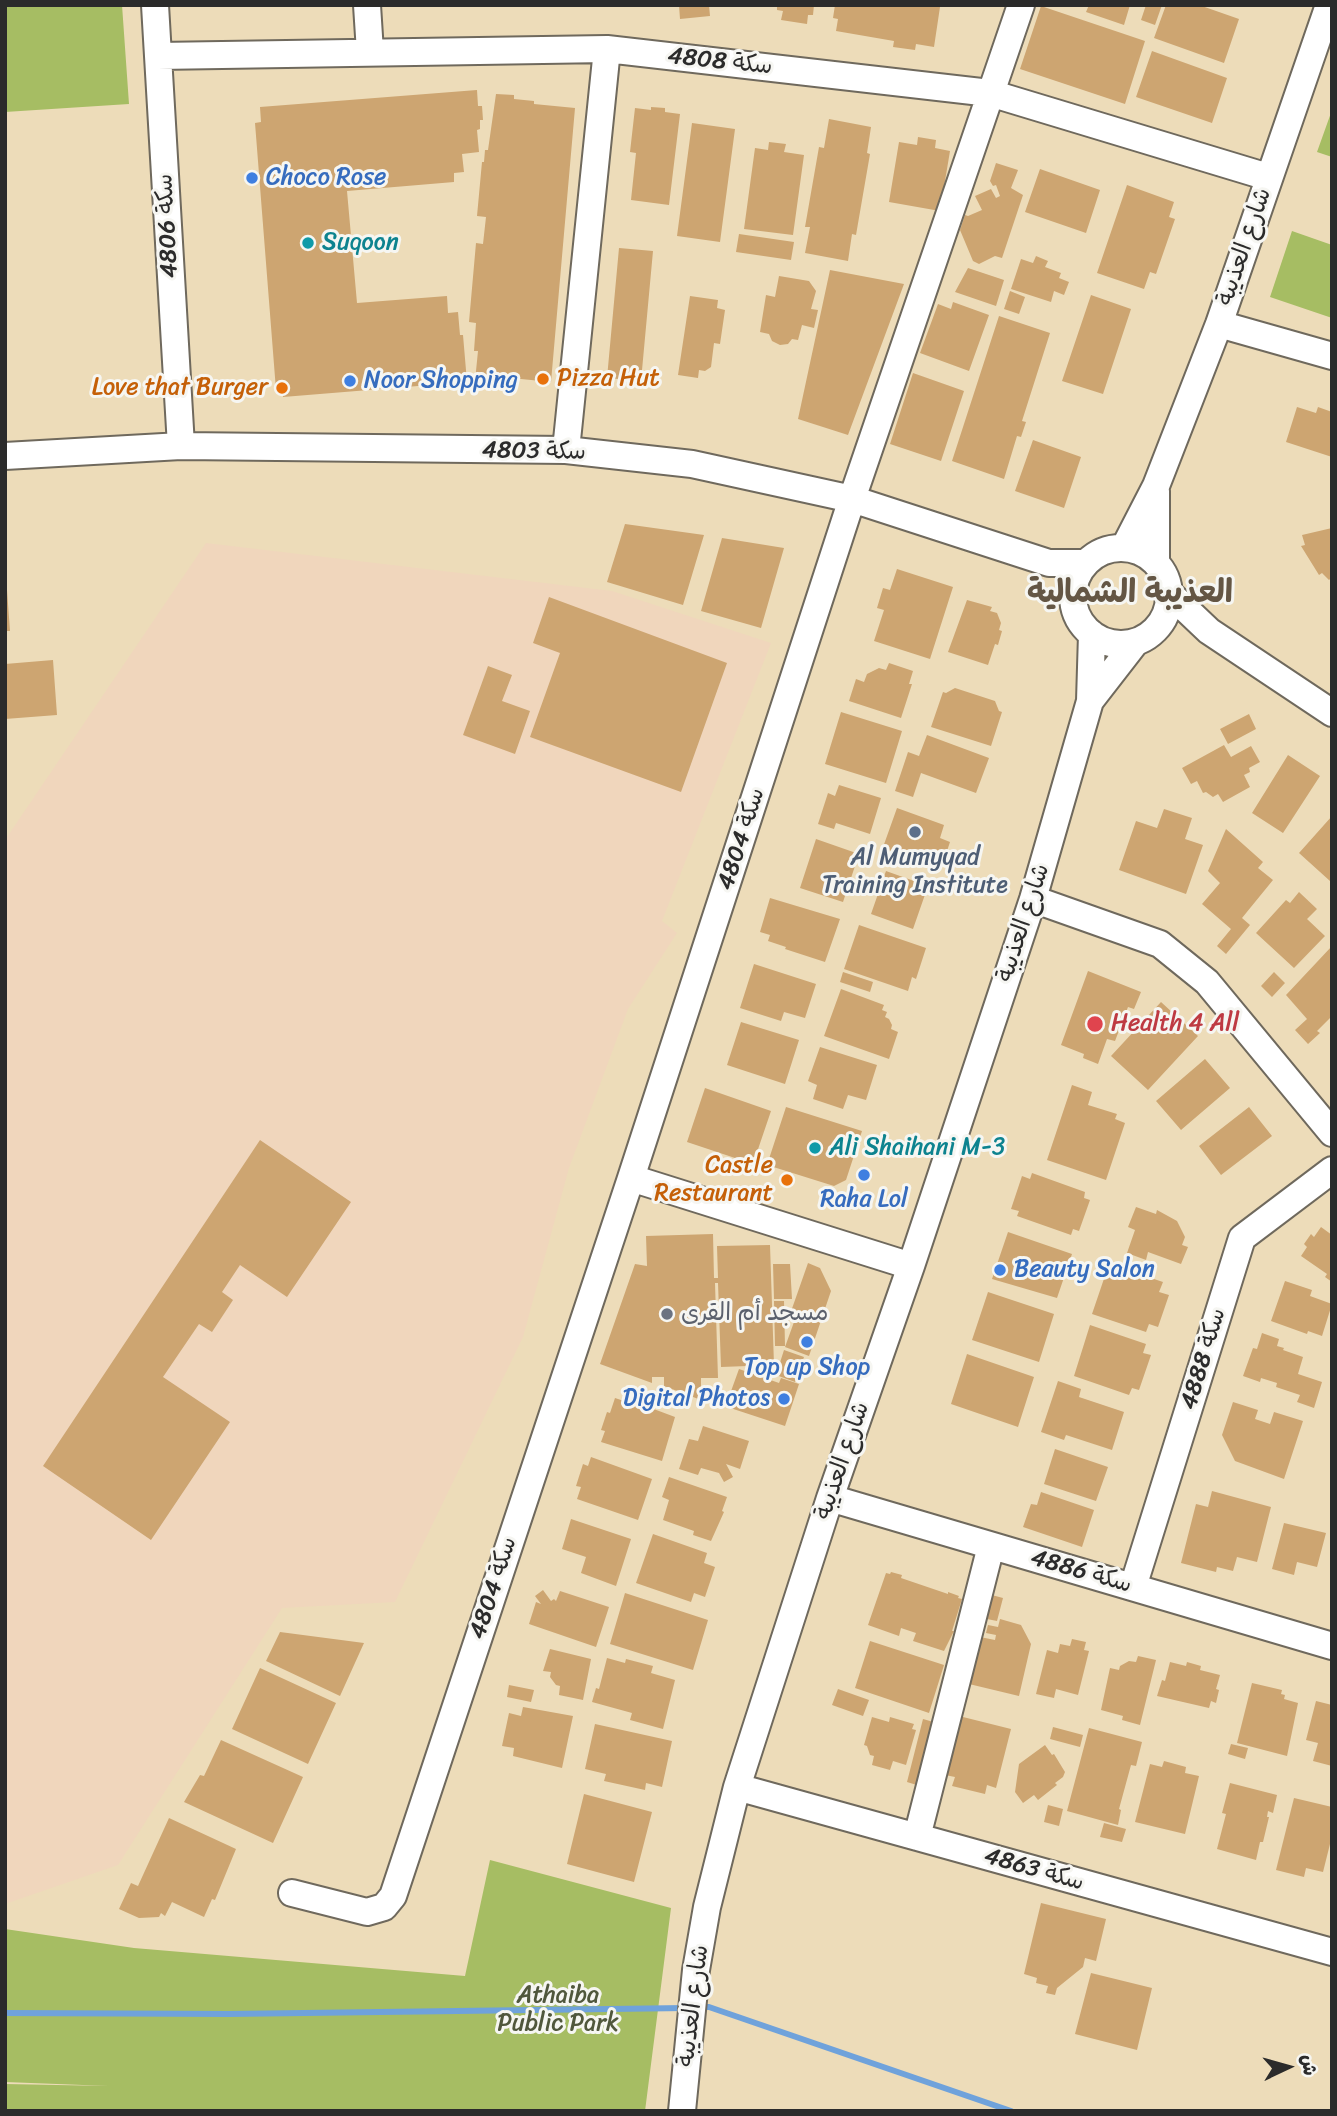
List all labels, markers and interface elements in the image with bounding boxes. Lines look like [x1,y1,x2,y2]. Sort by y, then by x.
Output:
street label: سكة 4808 [666,42,774,82]
place label: Choco Rose [266,164,386,192]
marker: Choco Rose [244,170,260,186]
street label: سكة 4806 [151,173,185,279]
street label: شارع العذيبة [1211,184,1279,310]
place label: Suqoon [322,229,399,257]
marker: Suqoon [300,235,316,251]
place label: Pizza Hut [557,365,660,393]
place label: Noor Shopping [364,367,518,395]
marker: Pizza Hut [535,371,551,387]
marker: Noor Shopping [342,373,358,389]
place label: Love that Burger [92,374,268,402]
marker: Love that Burger [274,380,290,396]
street label: سكة 4803 [482,437,586,467]
district label: العذيبة الشمالية [1027,575,1233,613]
street label: سكة 4804 [712,784,772,894]
marker: Al Mumyyad Training Institute [907,824,923,840]
place label: Al Mumyyad Training Institute [822,844,1008,900]
street label: شارع العذيبة [991,860,1057,986]
place label: Health 4 All [1111,1010,1239,1038]
marker: Health 4 All [1085,1014,1105,1034]
place label: Ali Shaihani M-3 [829,1134,1005,1162]
marker: Ali Shaihani M-3 [807,1140,823,1156]
place label: Castle Restaurant [654,1152,773,1208]
marker: Raha Lol [856,1167,872,1183]
marker: Castle Restaurant [779,1172,795,1188]
place label: Raha Lol [820,1186,908,1214]
place label: Beauty Salon [1014,1256,1155,1284]
marker: Beauty Salon [992,1262,1008,1278]
place label: مسجد أم القرى [681,1300,829,1328]
street label: سكة 4888 [1175,1305,1233,1413]
marker: مسجد أم القرى [659,1306,675,1322]
marker: Top up Shop [799,1334,815,1350]
place label: Top up Shop [744,1354,870,1382]
place label: Digital Photos [623,1385,770,1413]
marker: Digital Photos [776,1391,792,1407]
street label: شارع العذيبة [809,1398,877,1524]
street label: سكة 4804 [464,1533,524,1643]
street label: سكة 4886 [1027,1544,1135,1600]
street label: سكة 4863 [981,1842,1087,1898]
street label: شارع العذيبة [672,1943,716,2069]
park label: Athaiba Public Park [497,1982,619,2038]
north arrow [1253,2032,1323,2102]
text: ش [1292,2053,1327,2077]

